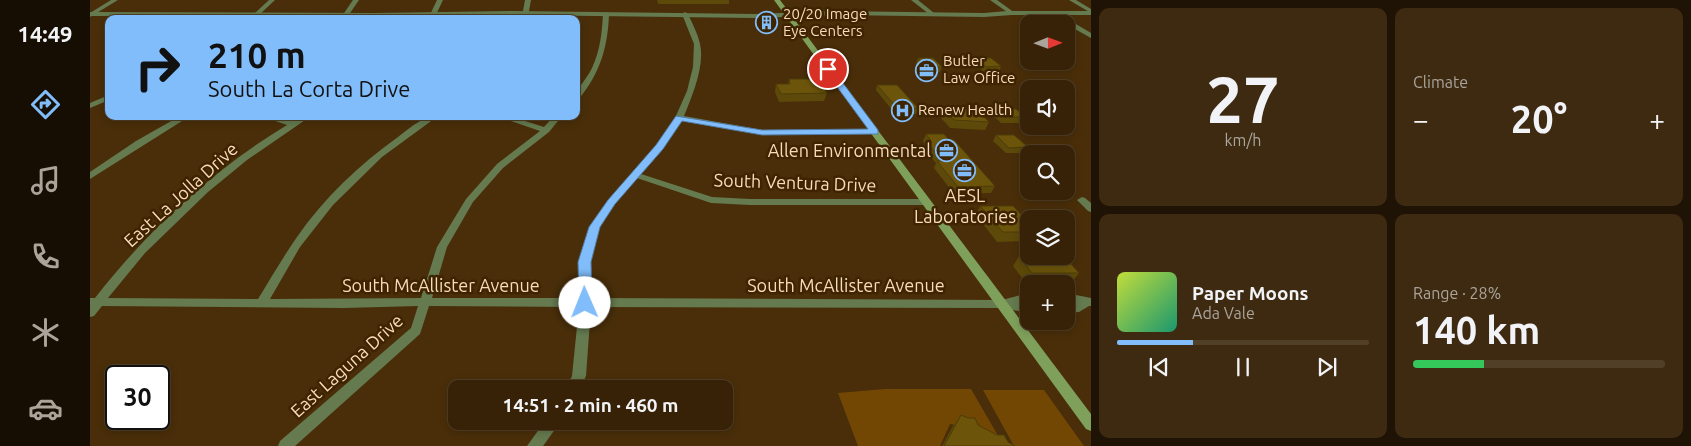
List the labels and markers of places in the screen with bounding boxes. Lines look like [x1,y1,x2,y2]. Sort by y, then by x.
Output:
place label: 20/20 Image Eye Centers [783,5,867,39]
building icon: 20/20 Image Eye Centers [755,11,779,35]
pin [807,48,849,90]
place label: Butler Law Office [943,52,1015,86]
office icon: Butler Law Office [915,58,939,82]
hospital icon: Renew Health [890,98,914,122]
place label: Renew Health [918,101,1012,118]
office icon: Allen Environmental [935,139,959,163]
place label: Allen Environmental [768,140,931,160]
office icon: AESL Laboratories [953,159,977,183]
place label: AESL Laboratories [914,185,1016,226]

